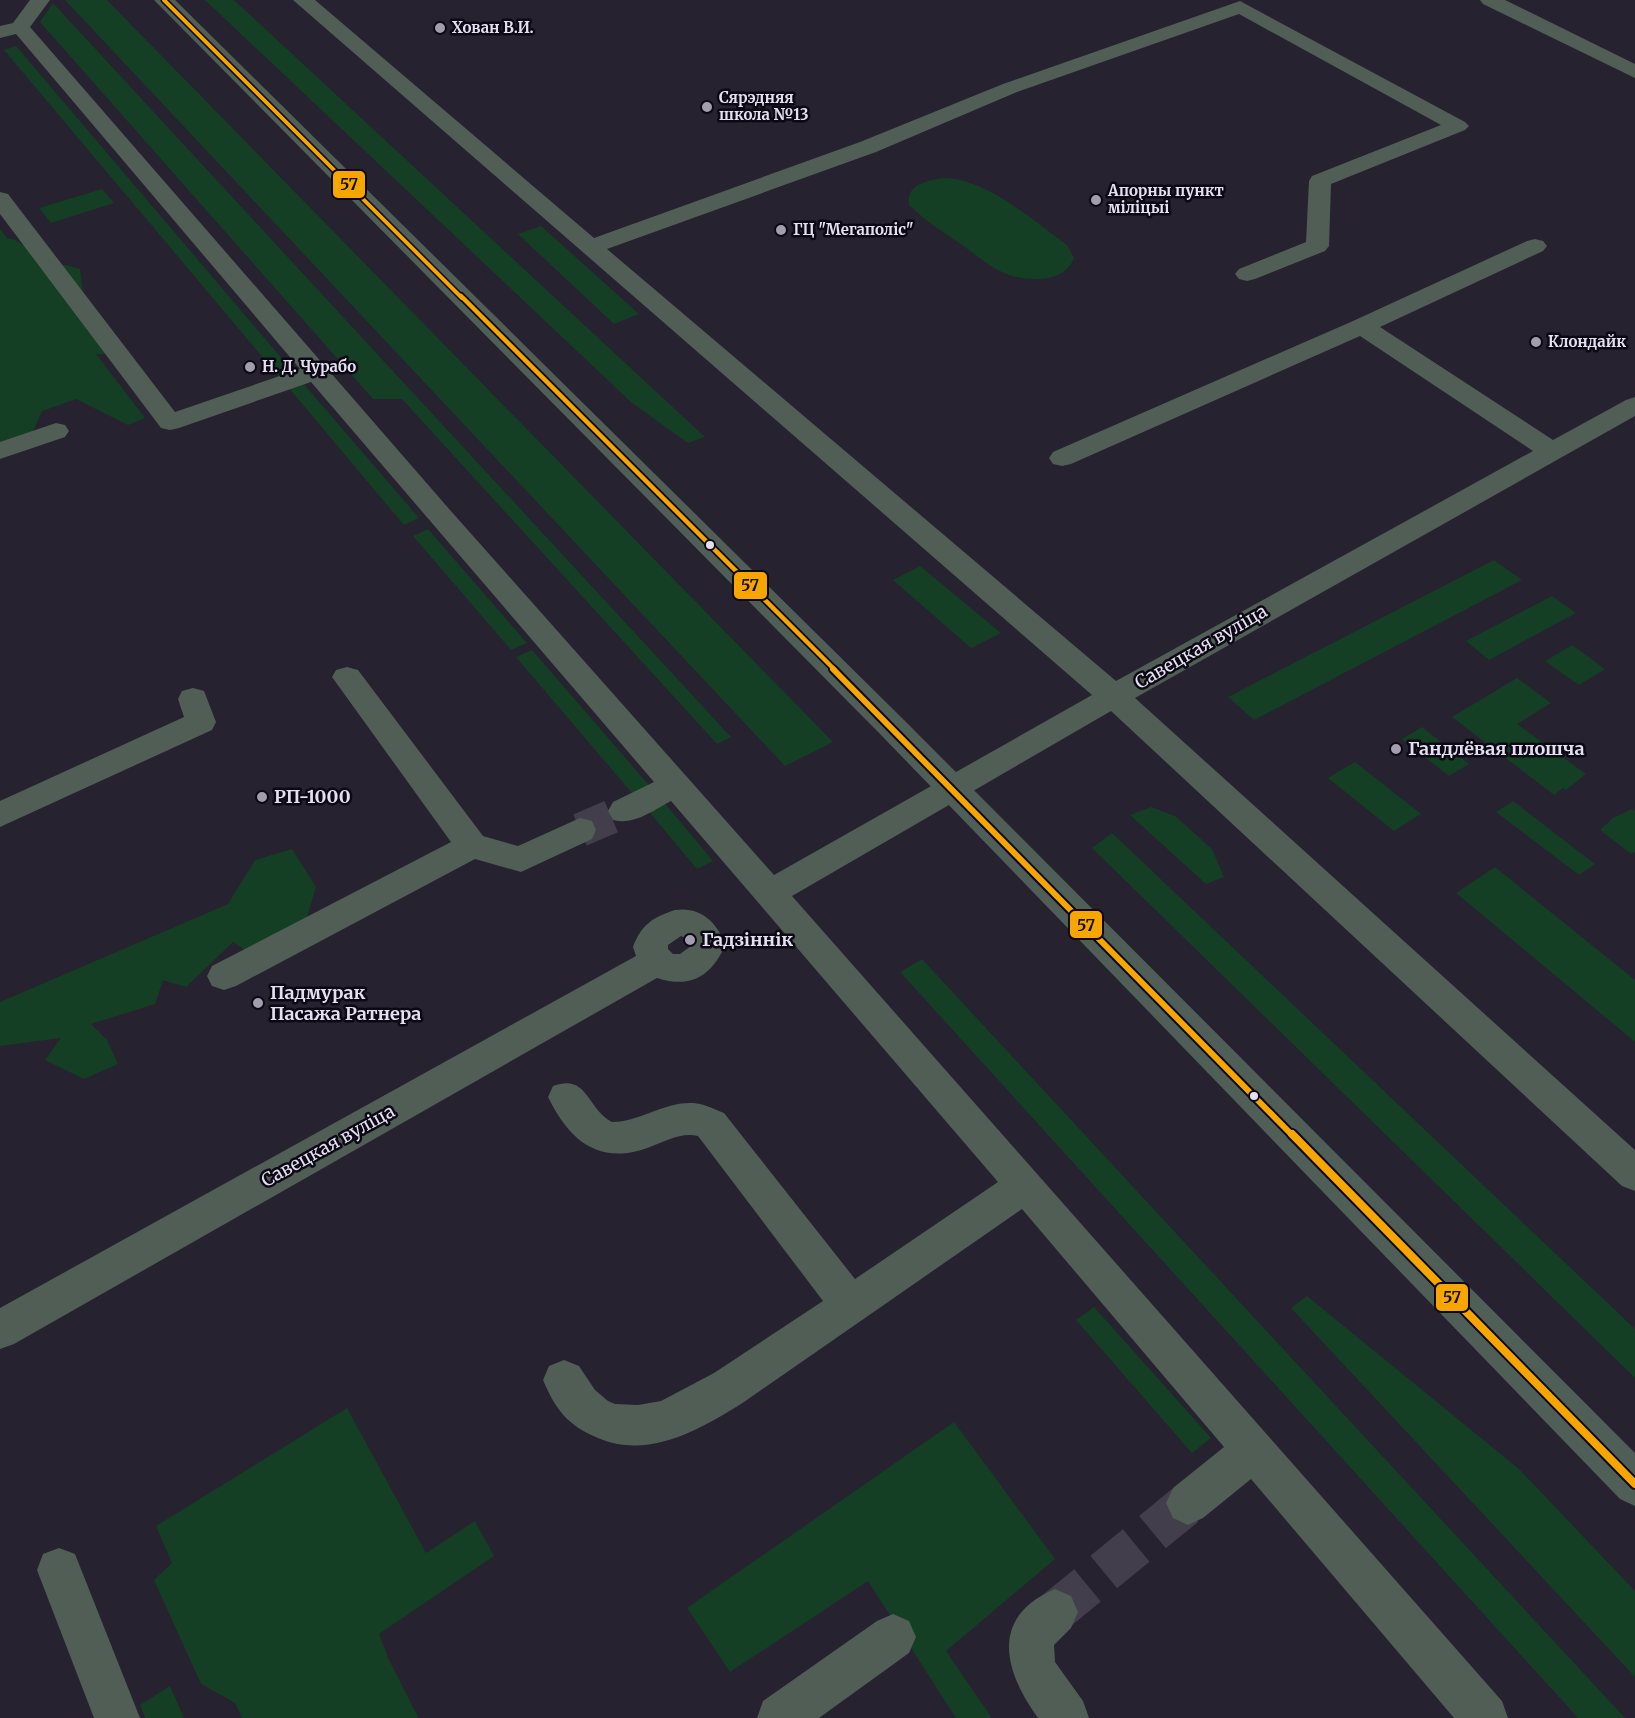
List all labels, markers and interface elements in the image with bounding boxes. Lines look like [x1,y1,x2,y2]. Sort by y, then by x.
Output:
place label: Хован В.И. [452,18,534,37]
marker: Хован В.И. [433,21,447,35]
place label: Сярэдняя школа №13 [719,88,808,124]
marker: Сярэдняя школа №13 [700,100,714,114]
line badge: 57 [332,170,366,199]
text: 57 [340,174,358,194]
place label: Апорны пункт міліцыі [1107,181,1224,217]
marker: Апорны пункт міліцыі [1089,193,1103,207]
place label: ГЦ "Мегаполіс" [793,220,914,239]
marker: ГЦ "Мегаполіс" [774,223,788,237]
place label: Клондайк [1548,332,1626,351]
marker: Клондайк [1529,335,1543,349]
place label: Н. Д. Чурабо [262,357,356,376]
marker: Н. Д. Чурабо [243,360,257,374]
unlabelled marker [704,539,716,551]
line badge: 57 [733,571,768,600]
text: 57 [741,575,759,595]
street label: Савецкая вуліца [1130,599,1271,694]
place label: Гандлёвая плошча [1408,737,1585,760]
marker: Гандлёвая плошча [1389,742,1403,756]
place label: РП-1000 [274,785,351,808]
marker: РП-1000 [255,790,269,804]
line badge: 57 [1069,910,1103,939]
text: 57 [1077,915,1095,935]
place label: Гадзіннік [702,928,793,951]
marker: Гадзіннік [683,933,697,947]
place label: Падмурак Пасажа Ратнера [270,981,421,1025]
marker: Падмурак Пасажа Ратнера [251,996,265,1010]
unlabelled marker [1248,1090,1260,1102]
street label: Савецкая вуліца [257,1099,399,1192]
line badge: 57 [1435,1283,1469,1312]
text: 57 [1443,1287,1461,1307]

